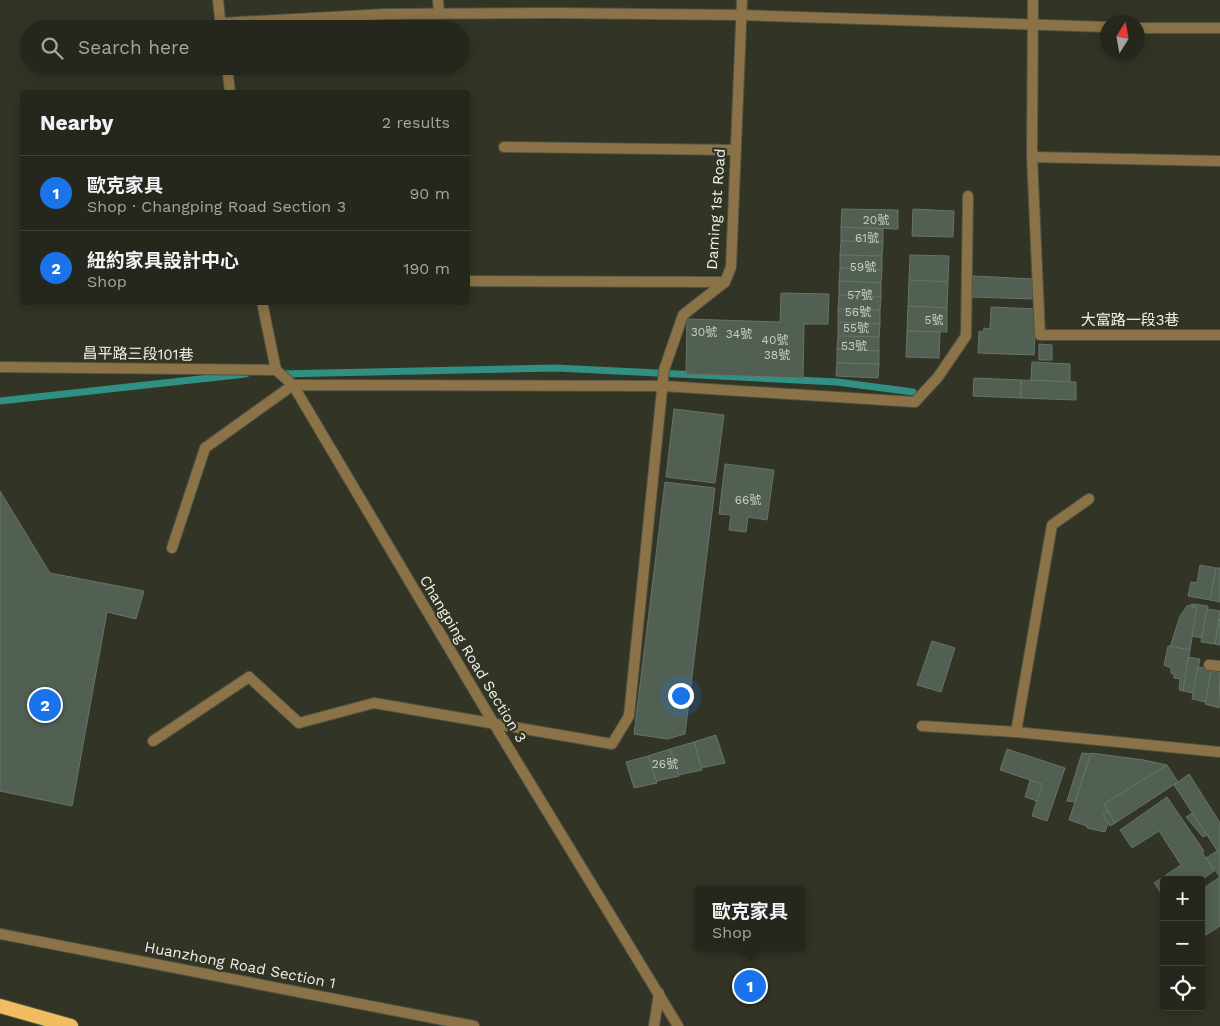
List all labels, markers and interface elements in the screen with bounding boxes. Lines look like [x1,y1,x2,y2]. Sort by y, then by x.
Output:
north arrow [1100,15,1145,60]
search box [20,20,470,75]
icon: search [38,34,66,62]
text: Search here [78,36,189,59]
text: Nearby [40,110,113,135]
text: 2 results [382,113,450,132]
street label: Daming 1st Road [703,148,729,270]
text: 歐克家具 [87,174,163,197]
text: 1 [53,184,59,203]
text: 90 m [409,184,450,203]
text: Shop · Changping Road Section 3 [87,197,346,216]
house number: 20號 [863,213,889,227]
house number: 61號 [855,231,879,245]
text: 紐約家具設計中心 [87,249,239,272]
text: 2 [51,259,61,278]
text: 190 m [403,259,450,278]
house number: 59號 [850,260,876,274]
text: Shop [87,272,127,291]
house number: 57號 [847,288,873,302]
house number: 56號 [845,305,871,319]
street label: 大富路一段3巷 [1081,311,1179,329]
house number: 5號 [925,313,943,327]
house number: 55號 [843,321,869,335]
house number: 30號 [691,325,717,339]
house number: 34號 [726,327,752,341]
house number: 40號 [762,333,788,347]
house number: 53號 [841,339,867,353]
street label: 昌平路三段101巷 [82,344,194,364]
house number: 38號 [764,348,790,362]
house number: 66號 [735,493,761,507]
street label: Changping Road Section 3 [416,572,530,746]
your location [668,683,694,709]
pin: 2 [29,686,61,724]
house number: 26號 [652,757,678,771]
map controls [1160,876,1205,1011]
button: + [1160,876,1205,921]
popup [695,886,805,951]
text: 歐克家具 [712,900,788,923]
button: − [1160,921,1205,966]
text: Shop [712,923,752,942]
street label: Huanzhong Road Section 1 [143,938,337,992]
button: locate [1160,966,1205,1011]
pin: 1 [734,967,766,1005]

